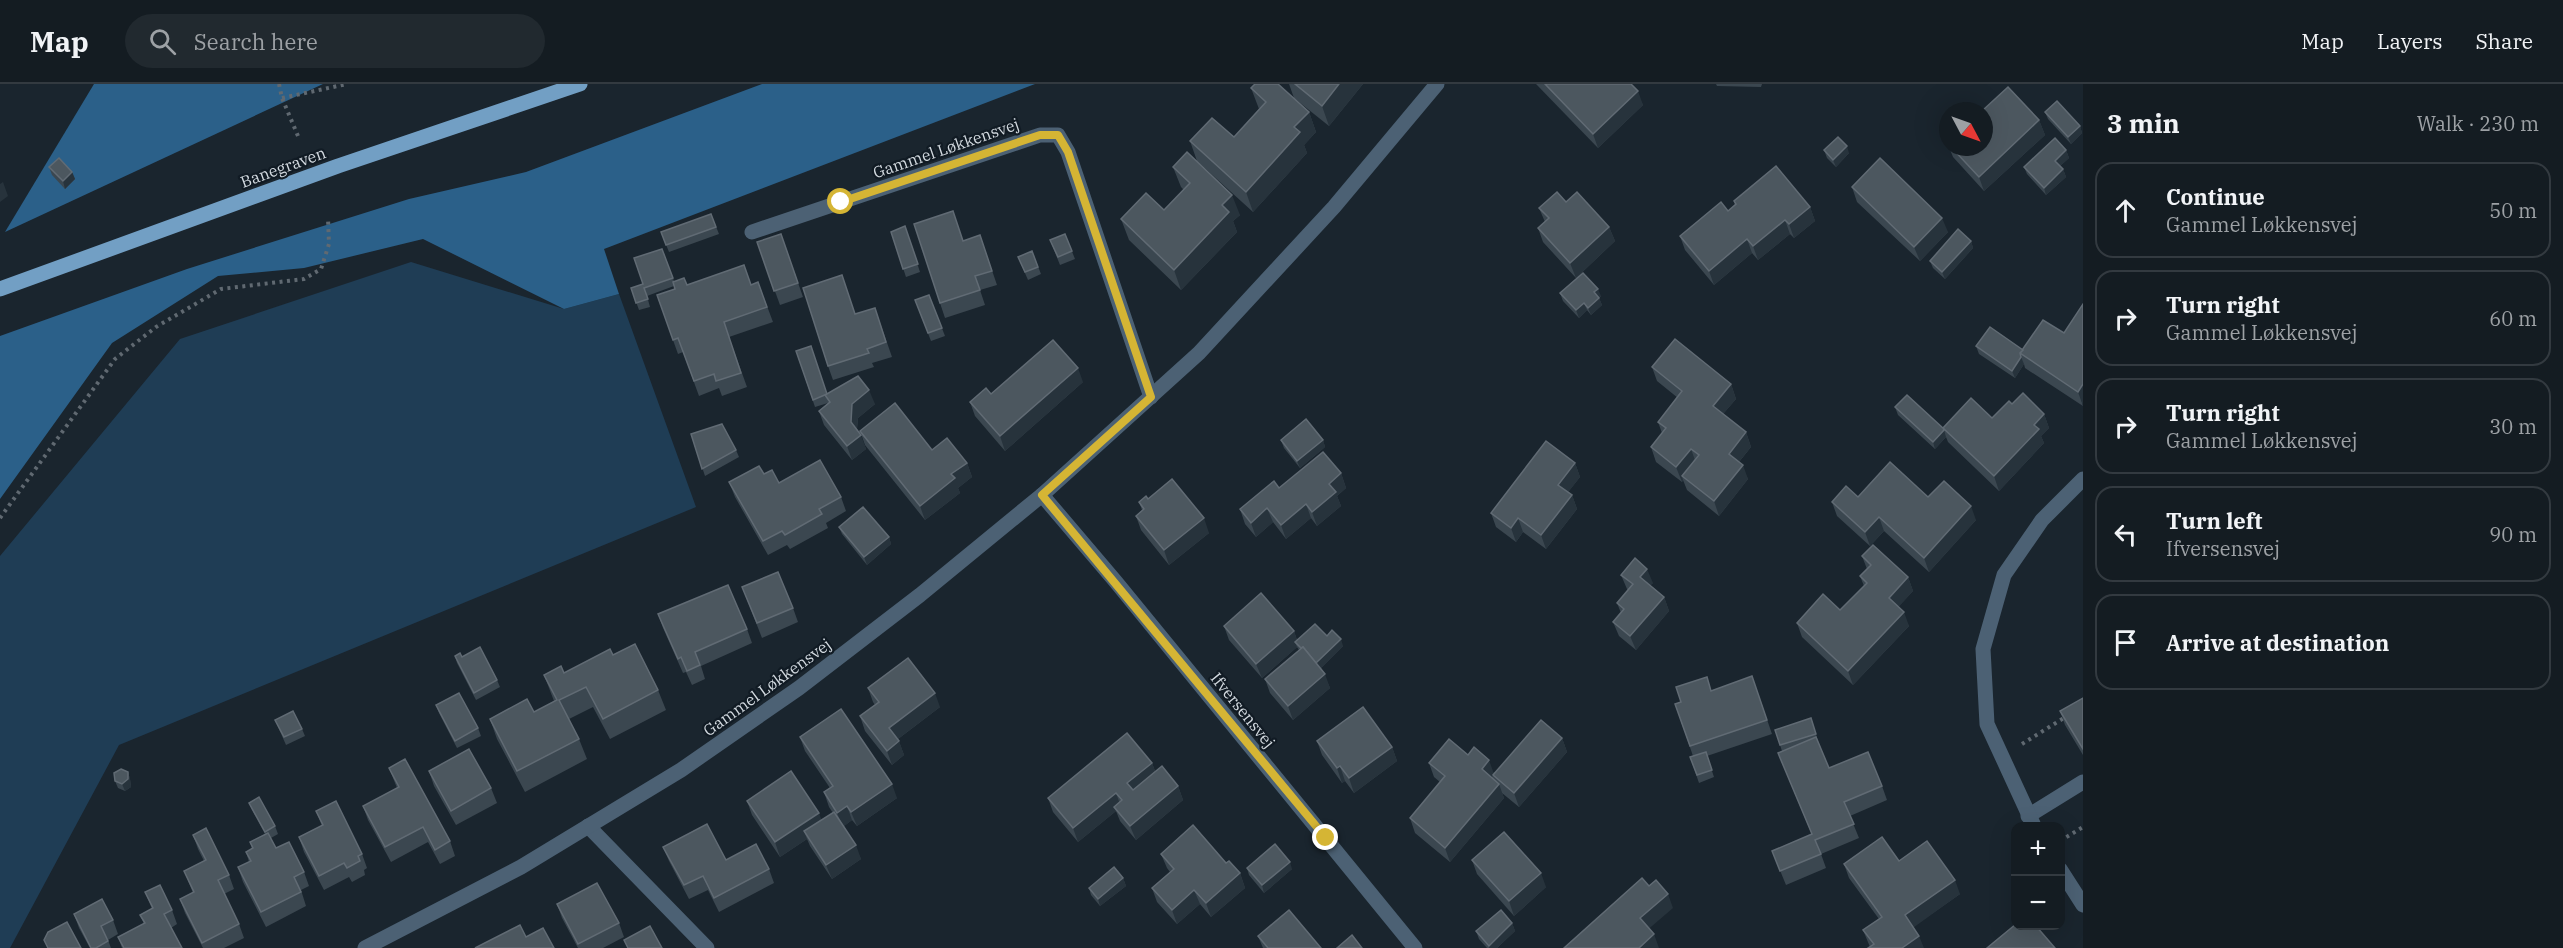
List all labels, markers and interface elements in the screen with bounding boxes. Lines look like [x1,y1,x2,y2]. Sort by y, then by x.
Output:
search box [125,14,545,68]
text: Map [30,23,89,60]
icon: search [146,25,179,58]
text: Search here [194,27,318,56]
text: Map [2301,27,2344,55]
text: Layers [2377,27,2443,55]
text: Share [2476,27,2533,55]
north arrow [1939,102,1993,156]
text: 3 min [2107,106,2180,140]
text: Walk · 230 m [2417,110,2539,137]
street label: Gammel Løkkensvej [870,114,1022,182]
street label: Banegraven [237,142,329,192]
text: Continue [2166,182,2265,211]
route start [827,188,853,214]
icon: ahead [2109,194,2142,227]
text: 50 m [2489,197,2537,224]
text: Gammel Løkkensvej [2166,211,2358,238]
text: Turn right [2166,290,2280,319]
icon: right [2109,302,2142,335]
text: 60 m [2489,305,2537,332]
text: Gammel Løkkensvej [2166,319,2358,346]
text: Turn right [2166,398,2280,427]
icon: right [2109,410,2142,443]
text: 30 m [2489,413,2537,440]
text: Gammel Løkkensvej [2166,427,2358,454]
text: Turn left [2166,506,2262,535]
icon: left [2109,518,2142,551]
text: 90 m [2489,521,2537,548]
text: Ifversensvej [2166,535,2280,562]
icon: arrive [2109,626,2142,659]
text: Arrive at destination [2166,628,2389,657]
street label: Gammel Løkkensvej [699,634,835,740]
street label: Ifversensvej [1207,668,1279,752]
map controls [2011,822,2065,930]
button: + [2011,822,2065,876]
route end [1312,824,1338,850]
button: − [2011,876,2065,930]

